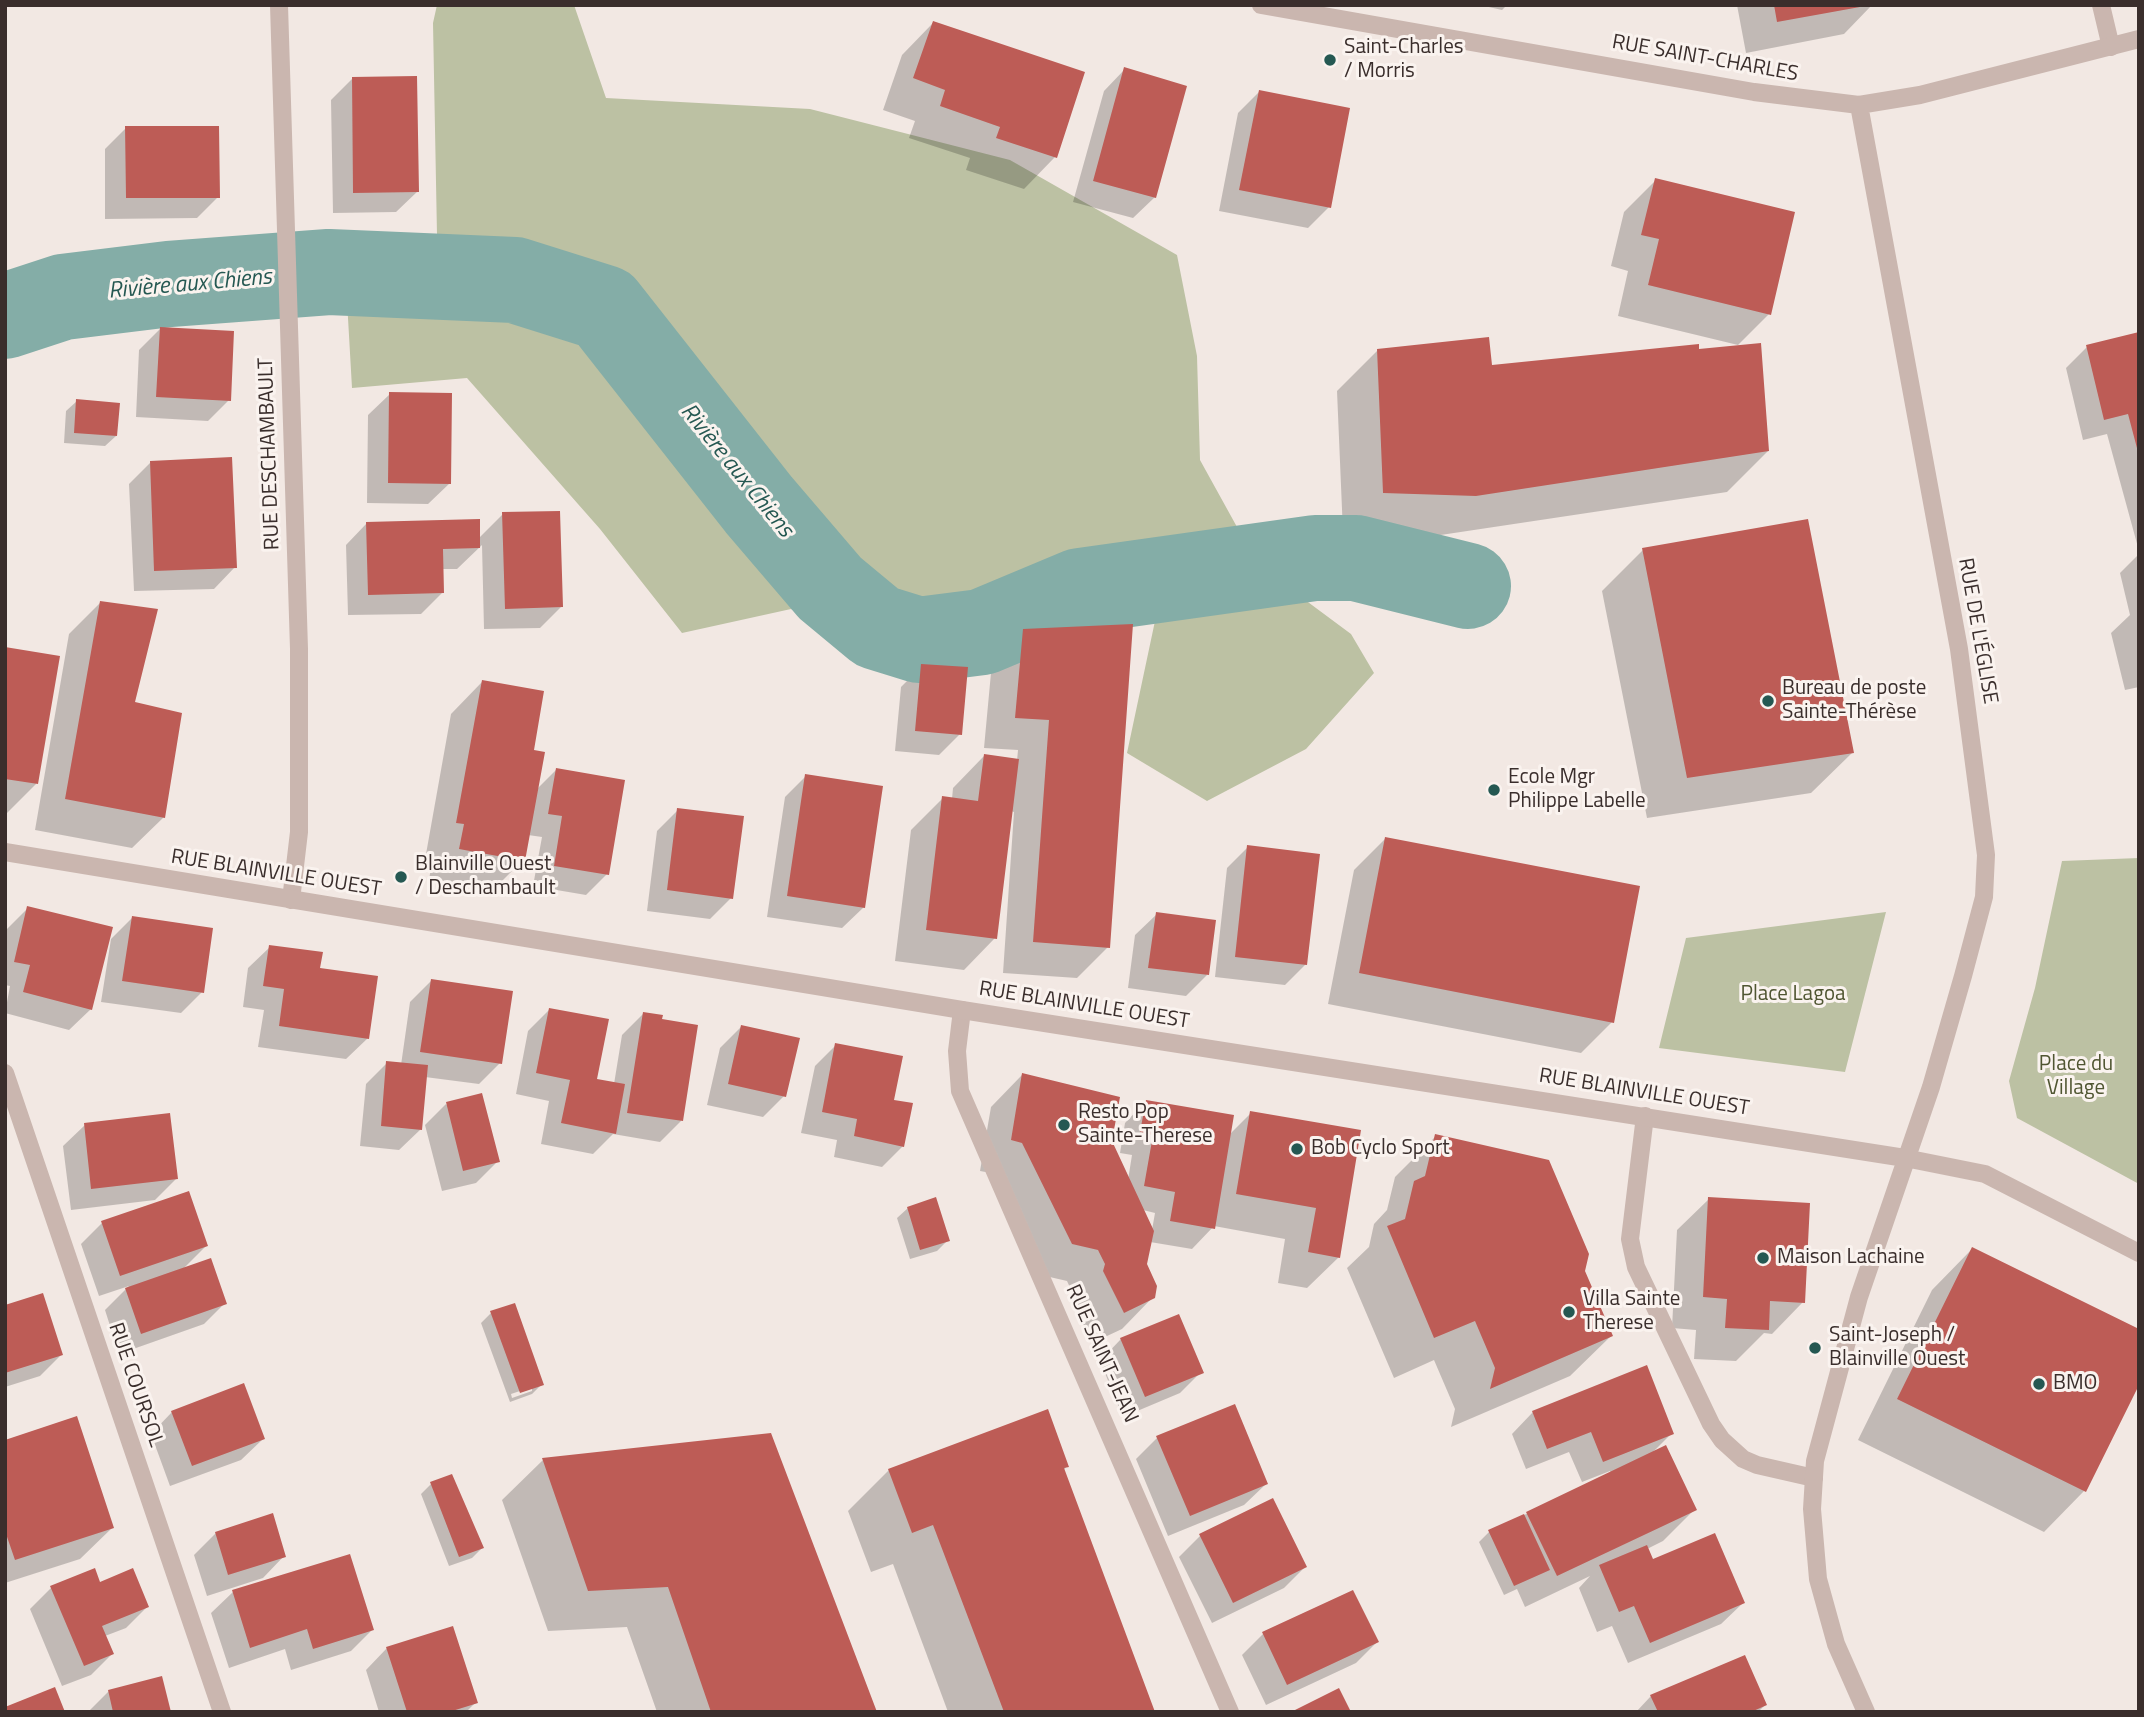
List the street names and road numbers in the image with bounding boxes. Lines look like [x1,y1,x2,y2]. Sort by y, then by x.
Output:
street label: RUE SAINT-CHARLES [1610,30,1800,88]
street label: RUE DESCHAMBAULT [254,357,286,551]
street label: RUE DE L'ÉGLISE [1952,556,2002,706]
street label: RUE BLAINVILLE OUEST [169,845,383,903]
street label: RUE BLAINVILLE OUEST [977,977,1191,1035]
street label: RUE BLAINVILLE OUEST [1537,1064,1751,1122]
street label: RUE SAINT-JEAN [1059,1281,1143,1427]
street label: RUE COURSOL [102,1320,168,1450]

